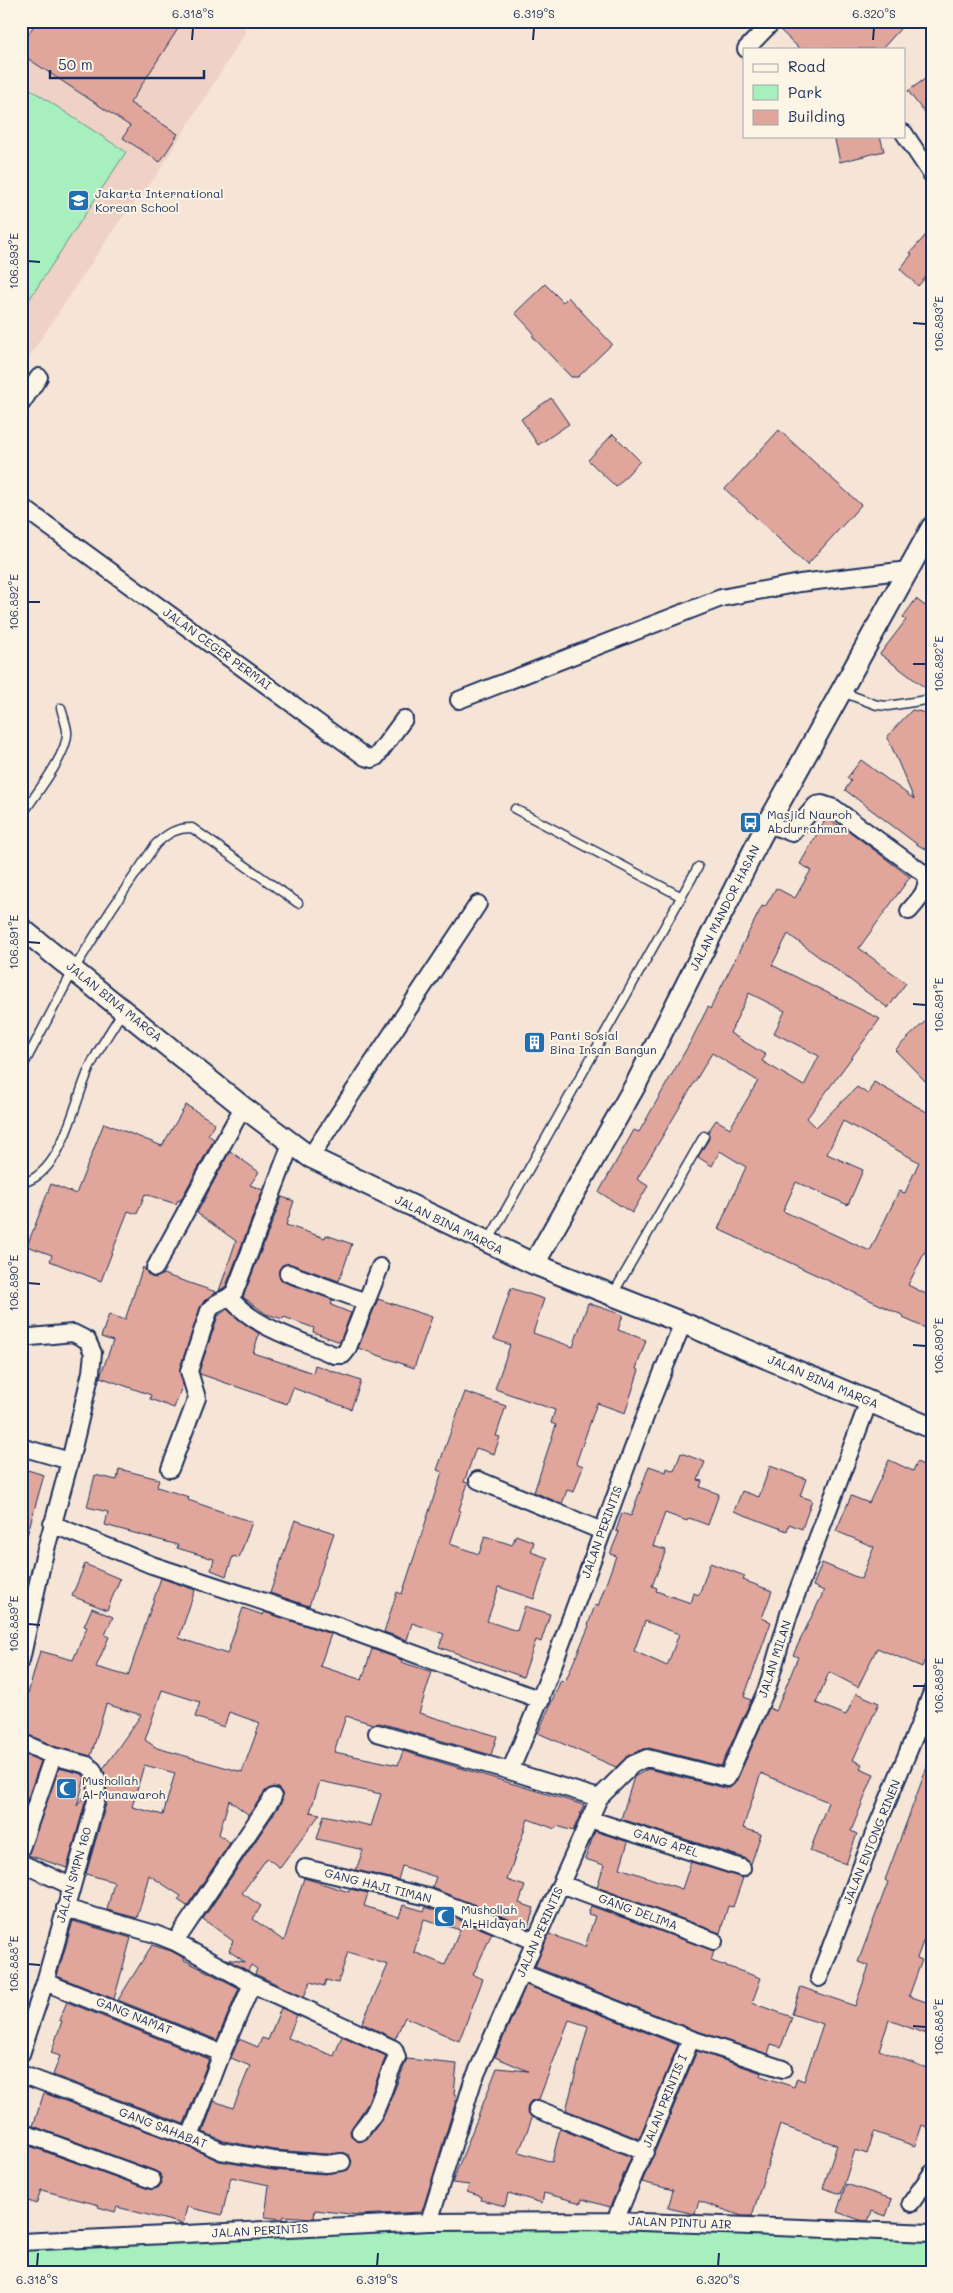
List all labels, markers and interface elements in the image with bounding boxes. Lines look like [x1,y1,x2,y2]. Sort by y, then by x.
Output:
text: 6.318°S [172,5,214,21]
text: 6.319°S [513,5,555,21]
text: 6.320°S [852,5,896,21]
scale bar [50,48,204,80]
legend [743,48,906,138]
text: 50 m [58,54,93,74]
text: Road [788,56,825,76]
text: Park [788,82,822,102]
text: Building [788,106,845,126]
place label: Jakarta International Korean School [95,185,224,215]
school or university icon: Jakarta International Korean School [67,189,91,213]
text: 106.893°E [5,233,21,289]
text: 106.893°E [930,296,946,352]
text: 106.892°E [5,574,21,630]
street label: JALAN CEGER PERMAI [160,604,275,693]
text: 106.892°E [930,636,946,692]
place label: Masjid Nauroh Abdurrahman [767,806,852,836]
bus stop icon: Masjid Nauroh Abdurrahman [739,810,763,834]
street label: JALAN MANDOR HASAN [685,842,763,973]
text: 106.891°E [5,914,21,969]
street label: JALAN BINA MARGA [63,958,166,1045]
text: 106.891°E [930,977,946,1032]
place label: Panti Sosial Bina Insan Bangun [550,1027,657,1057]
building icon: Panti Sosial Bina Insan Bangun [522,1031,546,1055]
street label: JALAN BINA MARGA [393,1191,506,1257]
text: 106.890°E [5,1254,21,1311]
text: 106.890°E [930,1317,946,1374]
street label: JALAN BINA MARGA [766,1351,881,1412]
street label: JALAN PERINTIS [577,1483,625,1580]
text: 106.889°E [5,1596,21,1652]
street label: JALAN MILAN [754,1618,794,1699]
text: 106.889°E [930,1658,946,1714]
place label: Mushollah Al-Munawaroh [82,1772,166,1802]
mosque icon: Mushollah Al-Munawaroh [54,1776,78,1800]
street label: JALAN ENTONG RINEN [839,1777,903,1906]
street label: GANG APEL [632,1824,702,1860]
street label: JALAN SMPN 160 [52,1825,94,1924]
street label: GANG HAJI TIMAN [323,1864,434,1906]
street label: JALAN PERINTIS [512,1884,566,1979]
street label: GANG DELIMA [596,1889,680,1933]
place label: Mushollah Al-Hidayah [461,1901,525,1931]
mosque icon: Mushollah Al-Hidayah [433,1905,457,1929]
text: 106.888°E [5,1935,21,1992]
street label: GANG NAMAT [94,1993,175,2038]
text: 106.888°E [930,1998,946,2055]
street label: JALAN PRINTIS I [638,2052,690,2150]
street label: GANG SAHABAT [117,2103,210,2151]
street label: JALAN PINTU AIR [628,2212,732,2232]
street label: JALAN PERINTIS [211,2219,309,2241]
text: 6.318°S [16,2271,58,2287]
text: 6.319°S [356,2271,398,2287]
text: 6.320°S [696,2271,740,2287]

